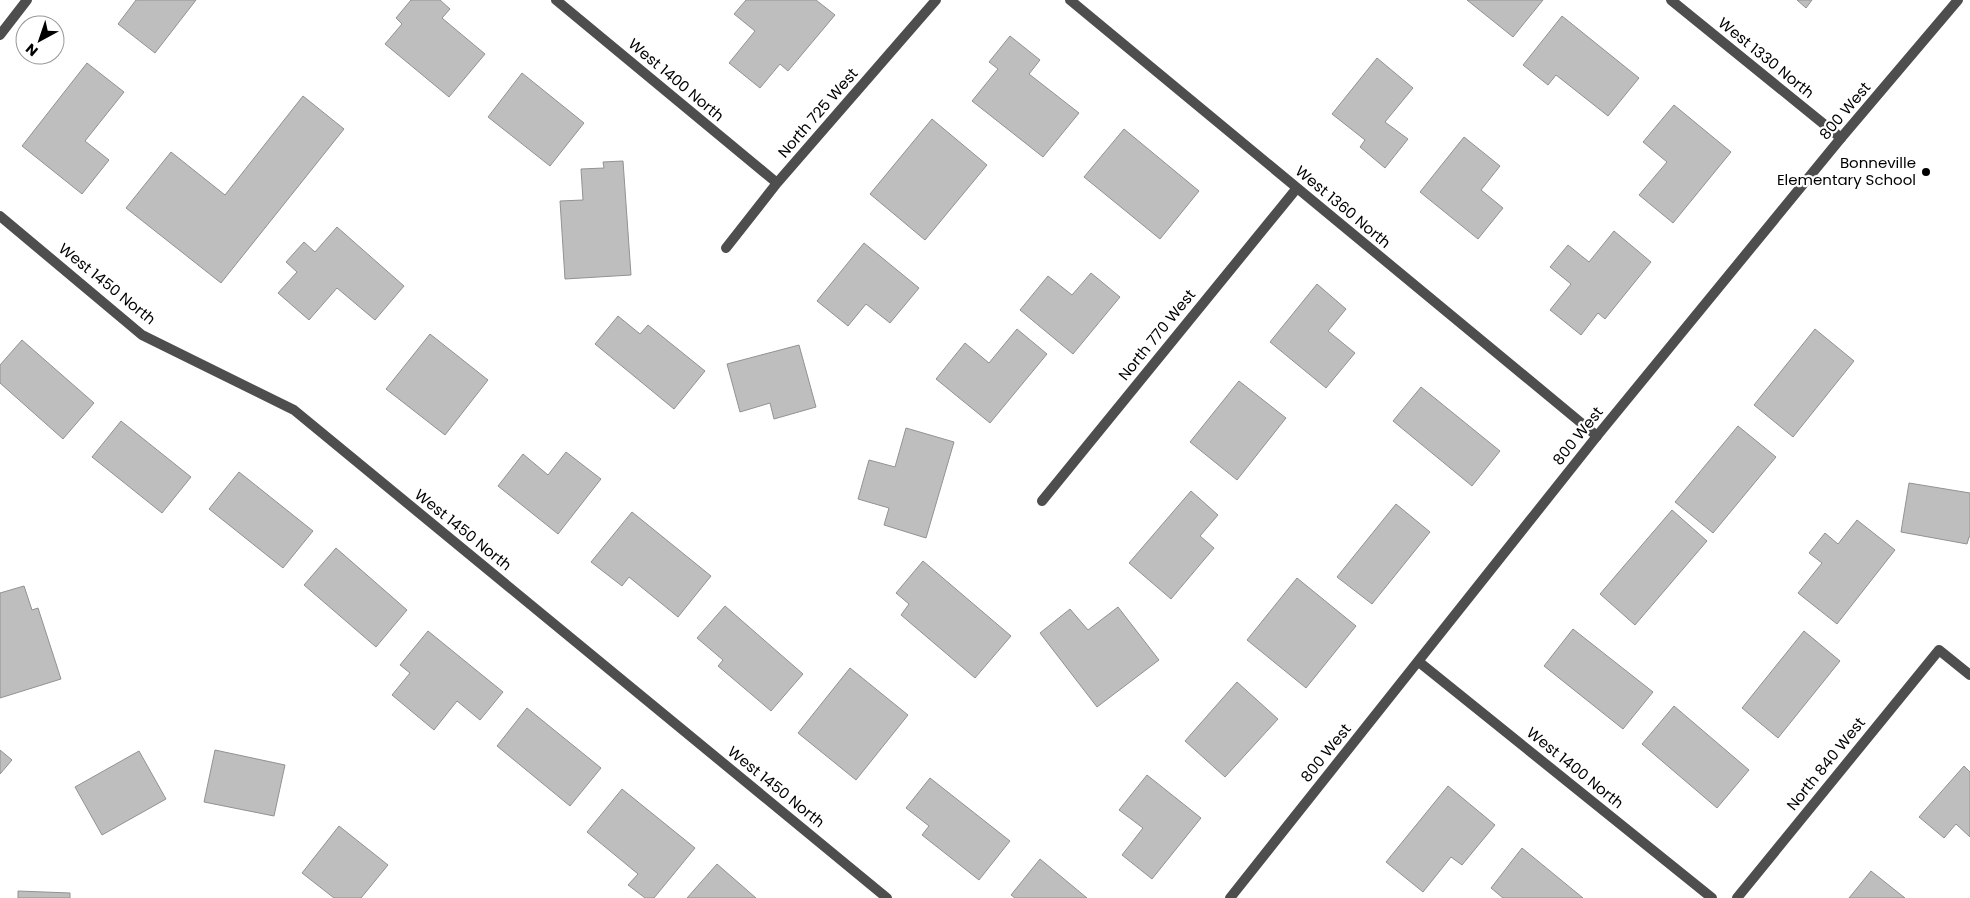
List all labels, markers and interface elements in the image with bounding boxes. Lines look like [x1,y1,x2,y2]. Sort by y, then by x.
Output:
street label: West 1330 North [1714,12,1819,103]
north arrow [15,15,65,65]
street label: West 1400 North [624,33,729,126]
text: N [21,39,42,61]
street label: North 725 West [773,63,862,162]
street label: 800 West [1814,77,1875,144]
place label: Bonneville Elementary School [1777,152,1916,190]
street label: West 1360 North [1291,160,1396,253]
marker: Bonneville Elementary School [1920,166,1932,178]
street label: West 1450 North [54,238,160,329]
street label: North 770 West [1113,285,1200,385]
street label: 800 West [1548,402,1608,469]
street label: West 1450 North [410,484,516,575]
street label: North 840 West [1781,713,1870,815]
street label: 800 West [1296,719,1356,786]
street label: West 1400 North [1522,722,1628,813]
street label: West 1450 North [723,741,829,832]

